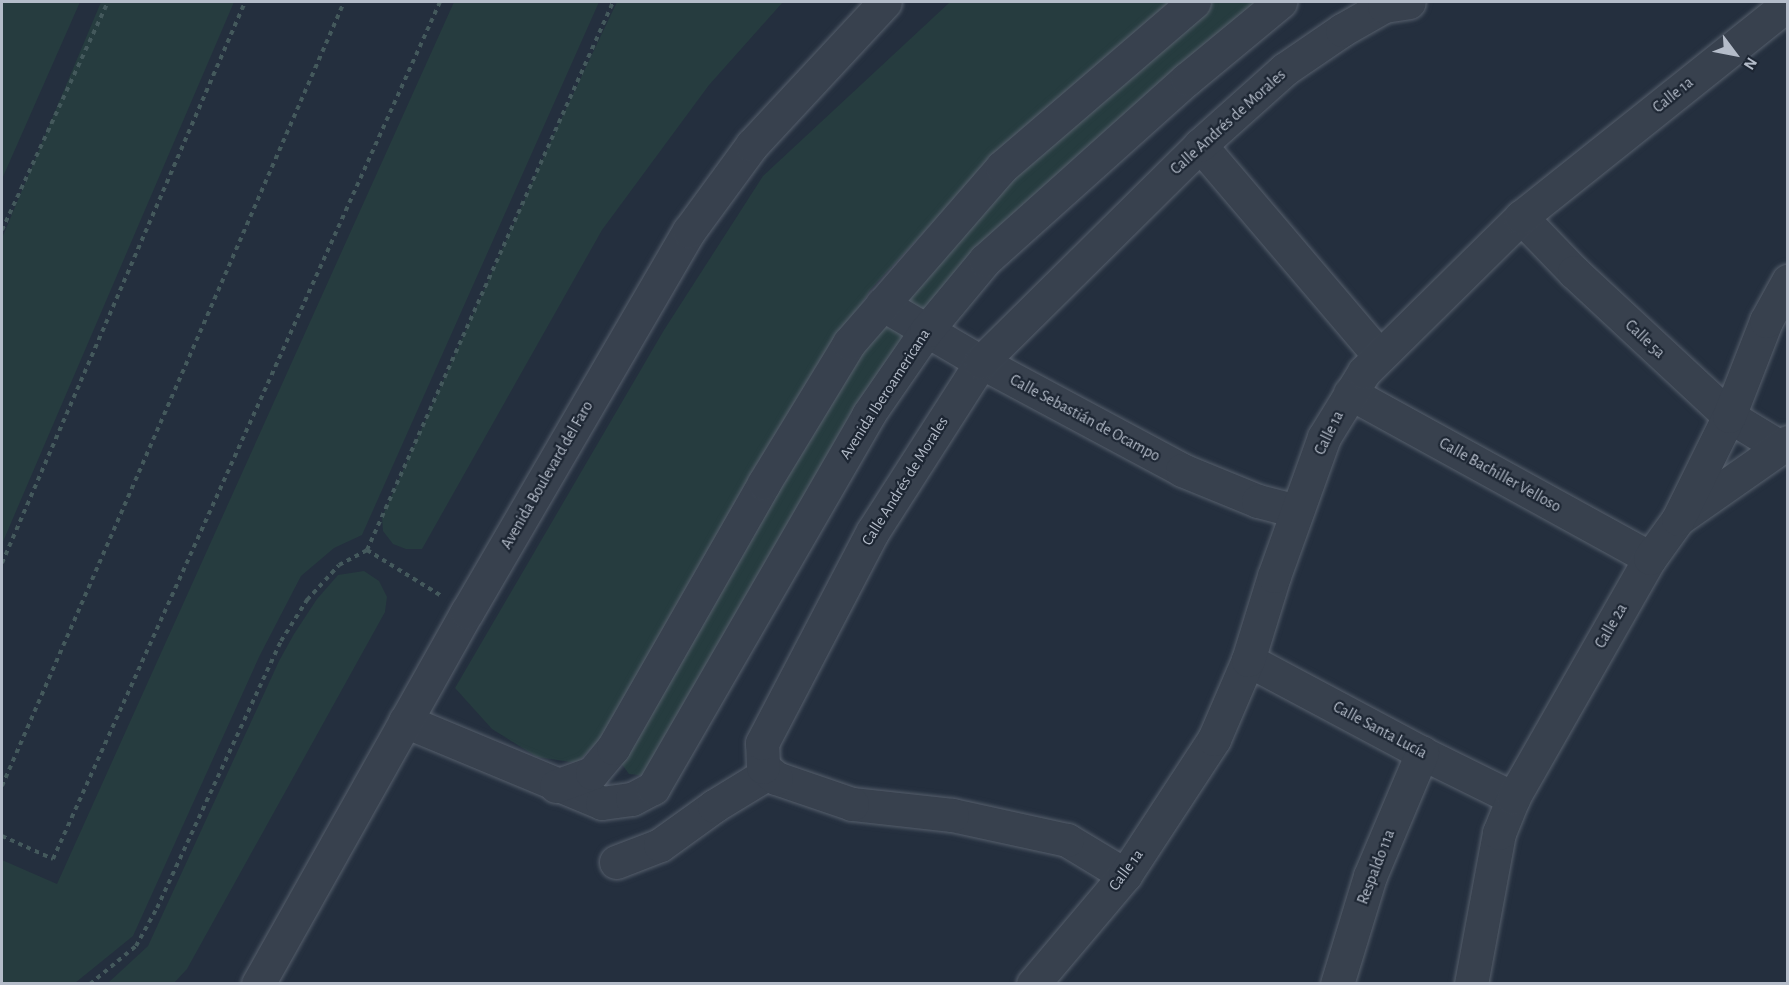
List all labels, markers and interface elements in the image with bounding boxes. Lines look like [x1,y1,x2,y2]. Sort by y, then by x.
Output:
north arrow [1705,24,1765,84]
text: N [1741,55,1760,72]
street label: Calle Andrés de Morales [1166,65,1290,179]
street label: Calle 1a [1649,73,1697,117]
street label: Calle 5a [1621,316,1669,362]
street label: Avenida Iberoamericana [836,325,934,463]
street label: Calle Sebastián de Ocampo [1007,370,1163,466]
street label: Avenida Boulevard del Faro [497,398,597,552]
street label: Calle 1a [1310,408,1348,458]
street label: Calle Andrés de Morales [858,413,952,549]
street label: Calle Bachiller Velloso [1436,434,1564,516]
street label: Calle 2a [1591,600,1631,652]
street label: Calle Santa Lucía [1330,697,1430,763]
street label: Respaldo 11a [1353,827,1399,907]
street label: Calle 1a [1105,846,1147,894]

